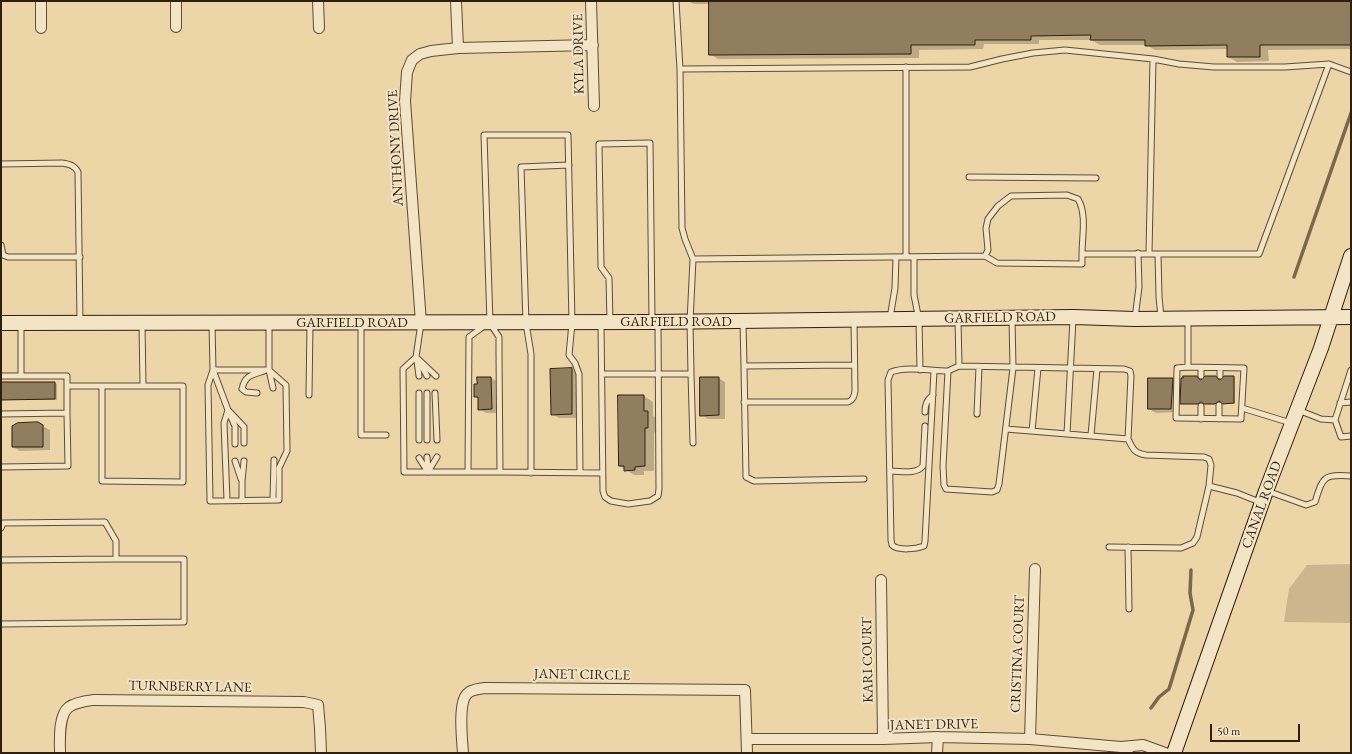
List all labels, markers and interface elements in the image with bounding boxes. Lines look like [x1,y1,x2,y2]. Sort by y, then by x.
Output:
street label: KYLA DRIVE [570,13,588,95]
street label: ANTHONY DRIVE [385,89,407,207]
street label: GARFIELD ROAD [944,309,1056,327]
street label: GARFIELD ROAD [620,314,732,330]
street label: GARFIELD ROAD [296,315,408,331]
street label: CANAL ROAD [1238,459,1286,551]
street label: CRISTINA COURT [1008,595,1028,713]
street label: KARI COURT [859,617,877,703]
street label: JANET CIRCLE [534,666,630,684]
street label: TURNBERRY LANE [128,678,252,696]
street label: JANET DRIVE [890,716,978,734]
scale bar [1212,716,1302,742]
text: 50 m [1217,723,1240,739]

